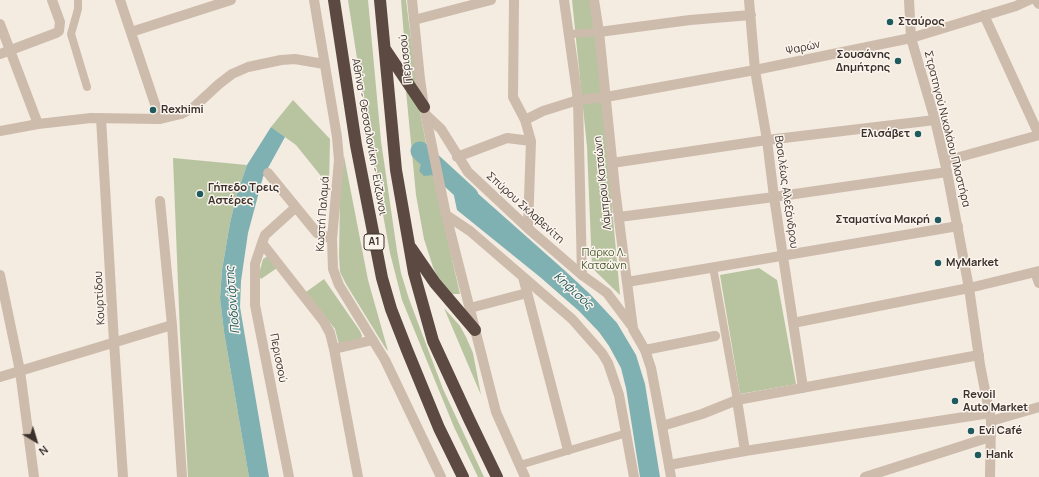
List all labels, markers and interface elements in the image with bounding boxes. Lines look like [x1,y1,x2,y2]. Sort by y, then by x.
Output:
place label: Σταύρος [898,15,945,29]
marker: Σταύρος [885,17,895,27]
street label: Περισσού [397,34,415,84]
street label: Ψαρών [784,38,822,58]
place label: Σουσάνης Δημήτρης [836,48,890,74]
street label: Στρατηγού Νικολάου Πλαστήρα [921,49,973,209]
marker: Σουσάνης Δημήτρης [893,56,903,66]
street label: Αθήνα - Θεσσαλονίκη - Εύζωνοι [349,57,389,217]
place label: Rexhimi [161,103,204,117]
marker: Rexhimi [148,105,158,115]
place label: Ελισάβετ [861,127,910,141]
marker: Ελισάβετ [913,129,923,139]
street label: Λάμπρου Κατσώνη [592,135,614,231]
street label: Βασιλέως Αλεξάνδρου [772,135,800,249]
street label: Σπύρου Σκλαβενίτη [483,170,567,246]
street label: Κωστή Παλαμά [314,176,332,252]
place label: Γήπεδο Τρεις Αστέρες [208,181,279,207]
marker: Γήπεδο Τρεις Αστέρες [195,189,205,199]
place label: Σταματίνα Μακρή [835,213,930,227]
marker: Σταματίνα Μακρή [933,215,943,225]
road number: Α1 [364,234,384,250]
park label: Πάρκο Λ. Κατσώνη [581,246,627,272]
place label: MyMarket [946,256,999,270]
marker: MyMarket [933,258,943,268]
water label: Ποδονίφτης [223,266,243,334]
water label: Κηφισός [550,270,596,312]
street label: Κουρτίδου [92,271,108,325]
street label: Περισσού [267,332,289,384]
place label: Revoil Auto Market [963,388,1028,414]
marker: Revoil Auto Market [950,396,960,406]
north arrow [16,421,56,461]
place label: Evi Café [979,424,1022,438]
marker: Evi Café [966,426,976,436]
text: N [36,443,51,459]
place label: Hank [986,448,1013,462]
marker: Hank [973,450,983,460]

